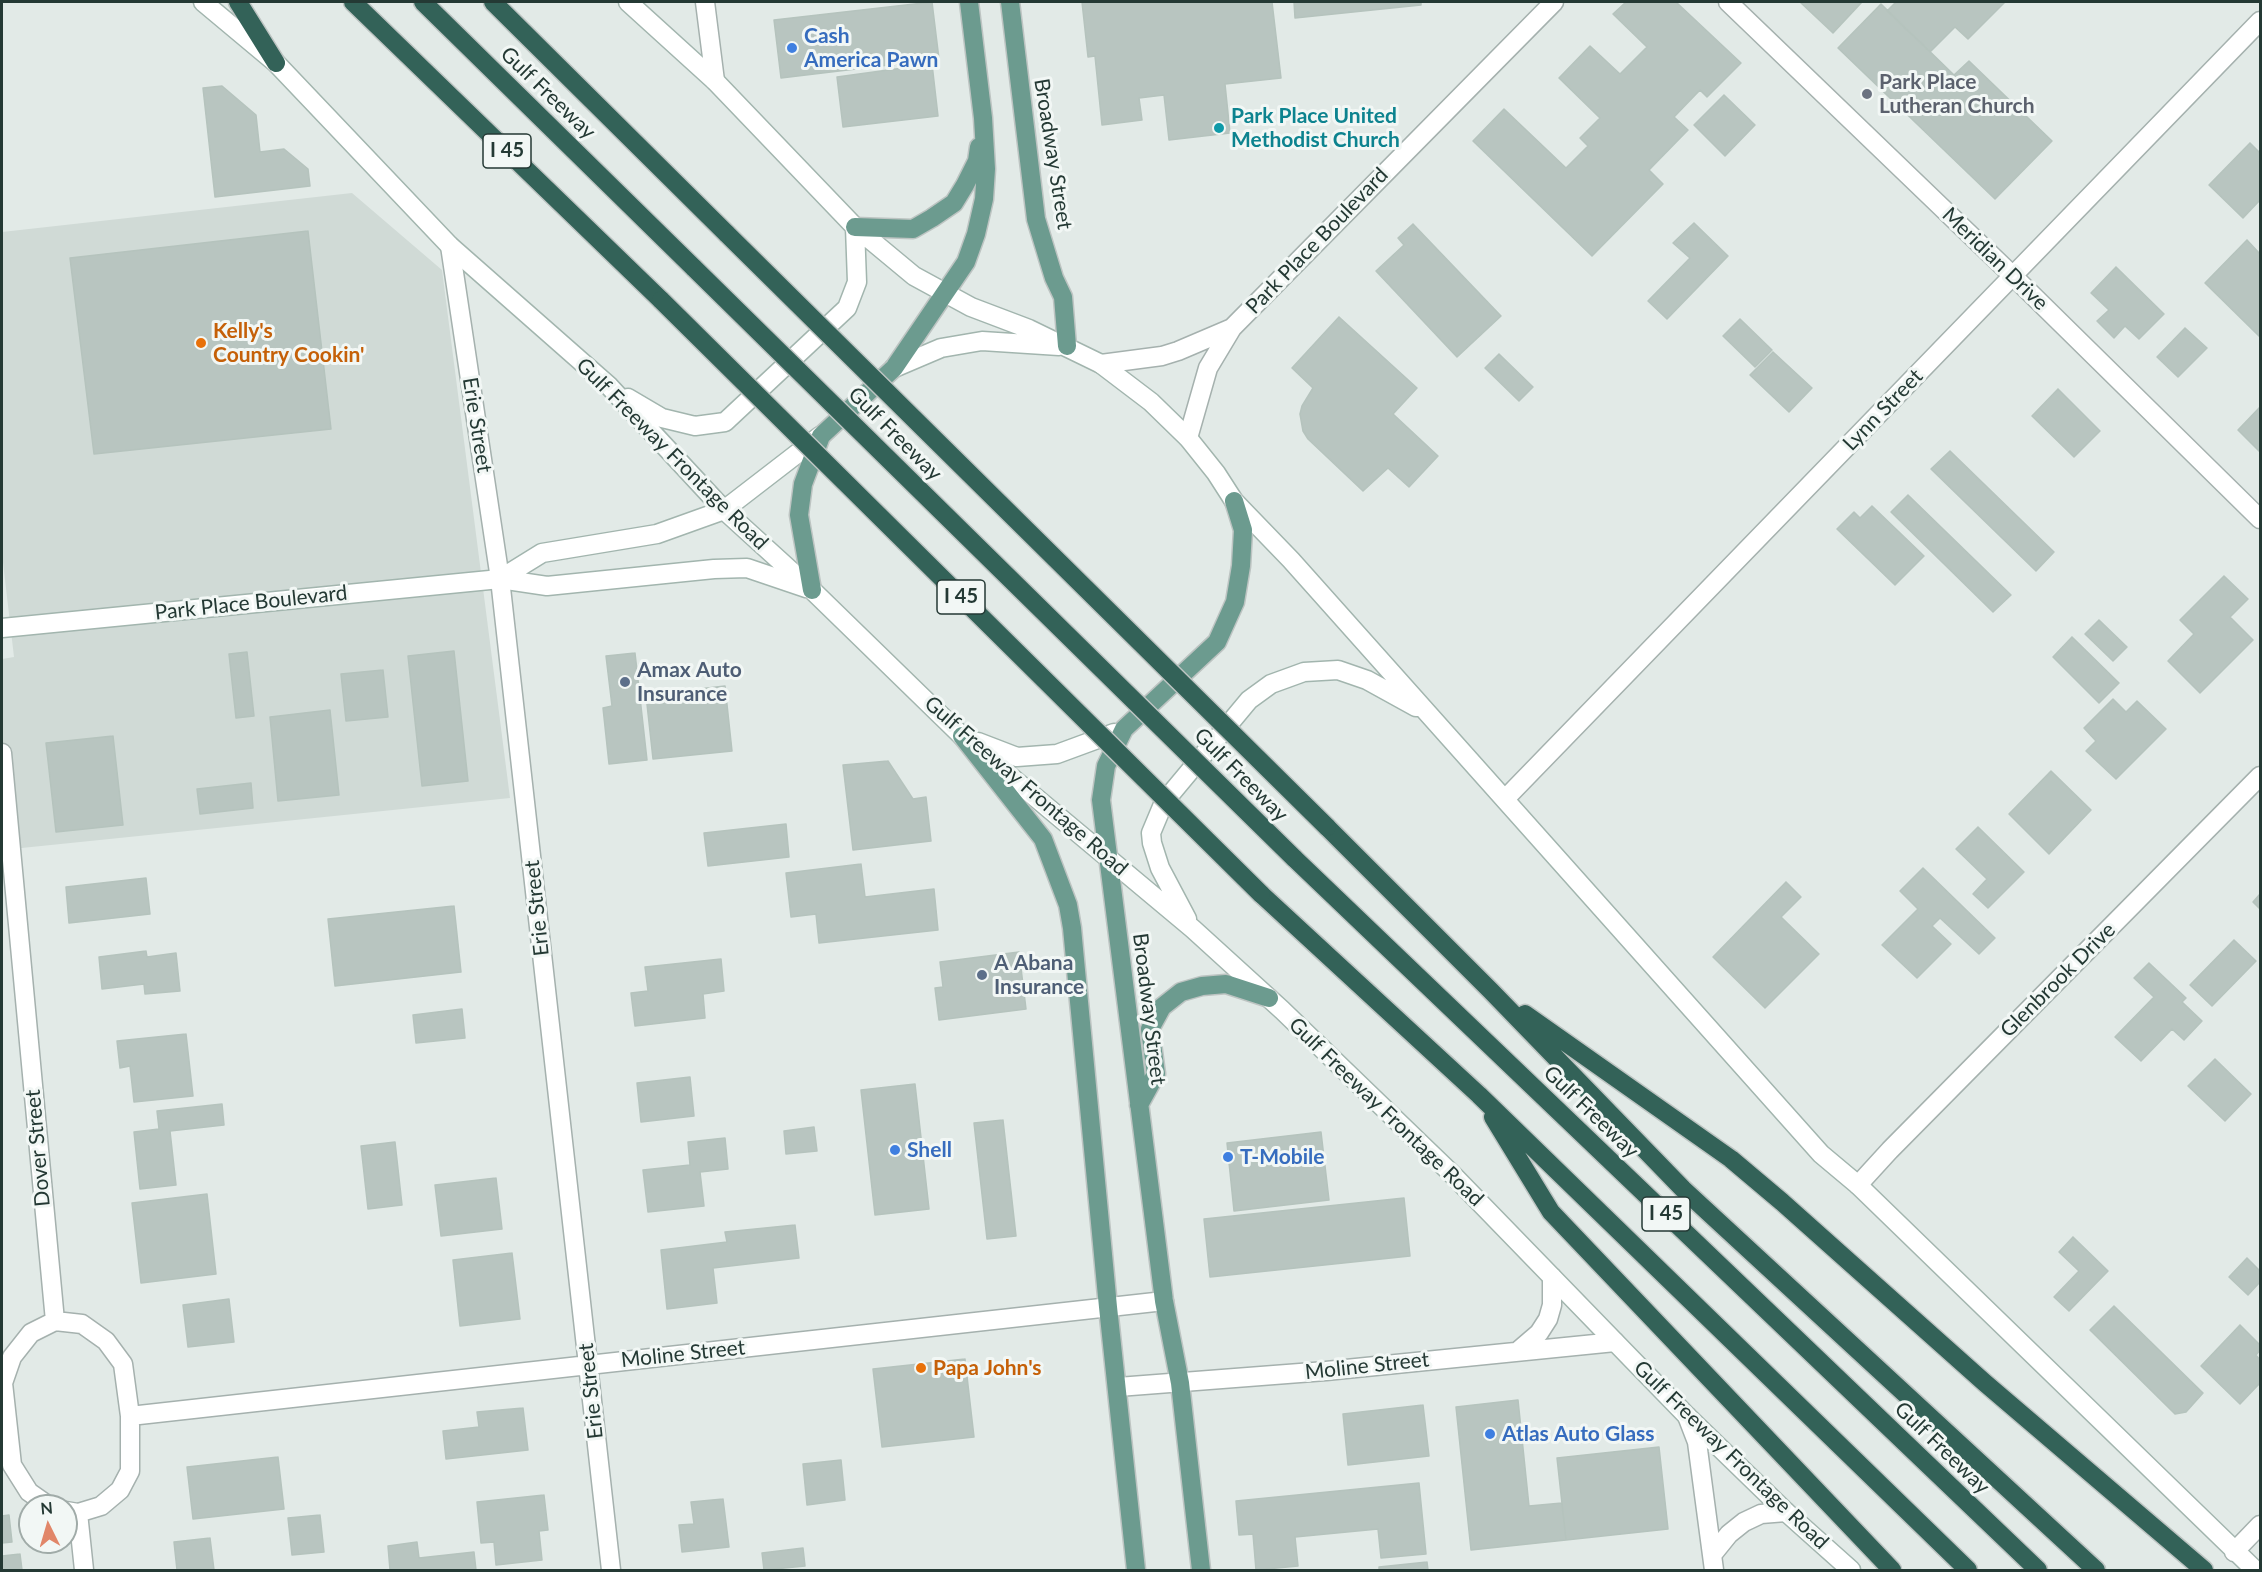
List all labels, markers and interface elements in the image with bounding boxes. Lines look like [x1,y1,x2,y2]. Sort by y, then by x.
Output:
place label: Cash America Pawn [804,23,938,73]
street label: Gulf Freeway [495,41,601,145]
marker: Cash America Pawn [785,41,799,55]
place label: Park Place Lutheran Church [1879,69,2035,119]
street label: Broadway Street [1029,77,1077,231]
marker: Park Place Lutheran Church [1860,87,1874,101]
place label: Park Place United Methodist Church [1231,103,1400,153]
marker: Park Place United Methodist Church [1212,121,1226,135]
road number: I 45 [483,134,531,168]
street label: Park Place Boulevard [1241,163,1393,319]
street label: Meridian Drive [1937,202,2053,316]
place label: Kelly's Country Cookin' [213,318,364,368]
marker: Kelly's Country Cookin' [194,336,208,350]
street label: Gulf Freeway Frontage Road [571,353,773,555]
street label: Lynn Street [1838,364,1928,456]
street label: Erie Street [457,375,497,475]
street label: Gulf Freeway [843,382,947,486]
street label: Park Place Boulevard [153,580,349,626]
road number: I 45 [937,580,985,614]
place label: Amax Auto Insurance [637,657,742,707]
marker: Amax Auto Insurance [618,675,632,689]
street label: Gulf Freeway Frontage Road [919,691,1133,881]
street label: Gulf Freeway [1189,723,1293,827]
street label: Erie Street [519,859,555,957]
street label: Glenbrook Drive [1995,917,2121,1043]
street label: Broadway Street [1127,932,1171,1086]
place label: A Abana Insurance [994,950,1084,1000]
marker: A Abana Insurance [975,968,989,982]
street label: Gulf Freeway Frontage Road [1283,1012,1489,1212]
street label: Gulf Freeway [1538,1060,1644,1164]
street label: Dover Street [20,1088,56,1208]
place label: Shell [907,1137,952,1163]
marker: Shell [888,1143,902,1157]
place label: T-Mobile [1240,1144,1324,1170]
marker: T-Mobile [1221,1150,1235,1164]
road number: I 45 [1642,1197,1690,1231]
street label: Moline Street [620,1335,746,1373]
street label: Erie Street [573,1342,609,1440]
street label: Moline Street [1304,1347,1430,1385]
place label: Papa John's [933,1355,1042,1381]
street label: Gulf Freeway Frontage Road [1628,1355,1834,1555]
marker: Papa John's [914,1361,928,1375]
street label: Gulf Freeway [1889,1396,1995,1500]
place label: Atlas Auto Glass [1502,1421,1655,1447]
marker: Atlas Auto Glass [1483,1427,1497,1441]
north arrow [18,1494,78,1554]
text: N [40,1498,54,1518]

